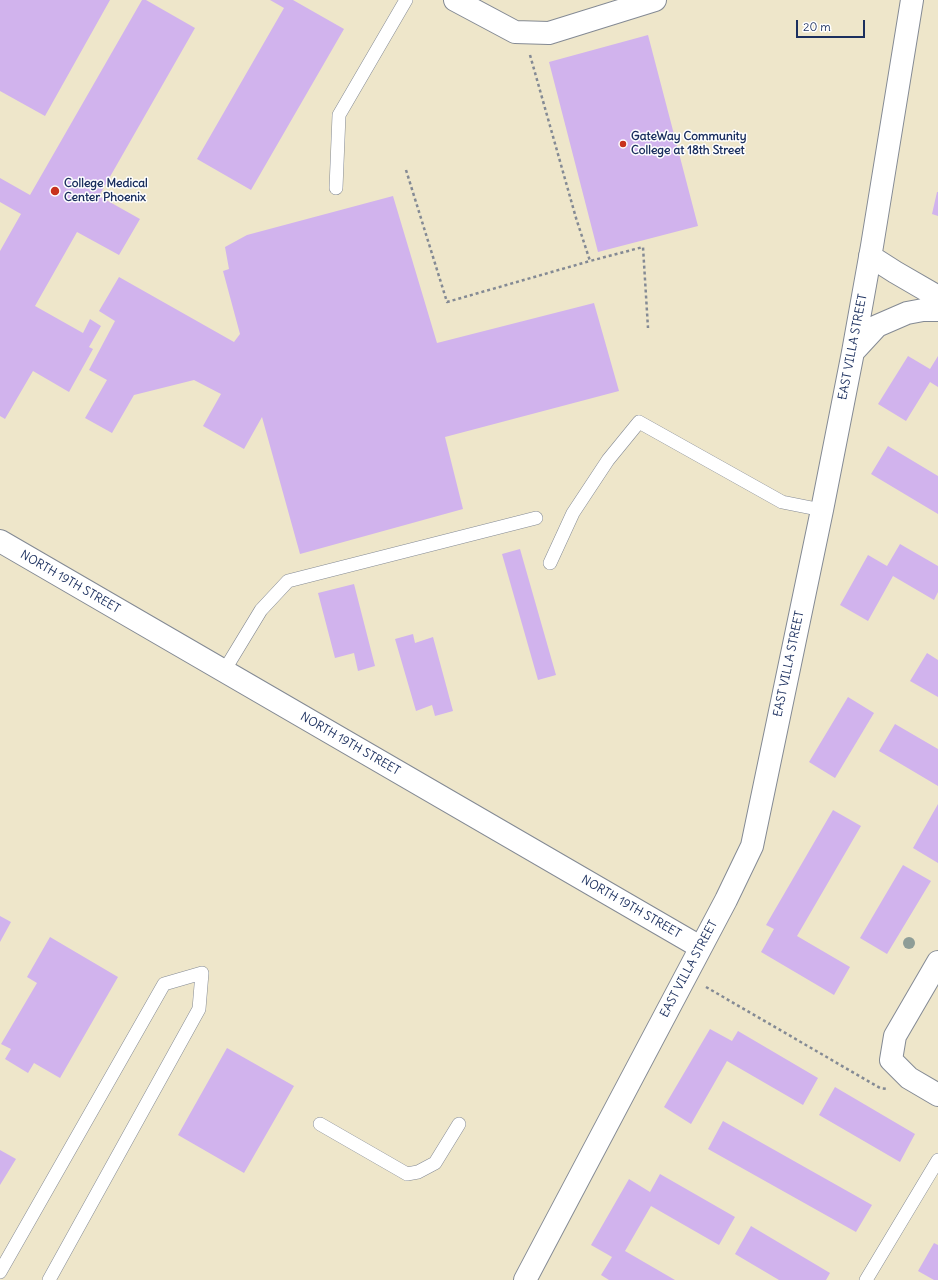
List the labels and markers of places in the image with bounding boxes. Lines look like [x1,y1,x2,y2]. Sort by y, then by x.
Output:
place label: GateWay Community College at 18th Street [631,130,746,158]
marker: GateWay Community College at 18th Street [618,139,628,149]
place label: College Medical Center Phoenix [64,177,148,205]
marker: College Medical Center Phoenix [49,185,61,197]

